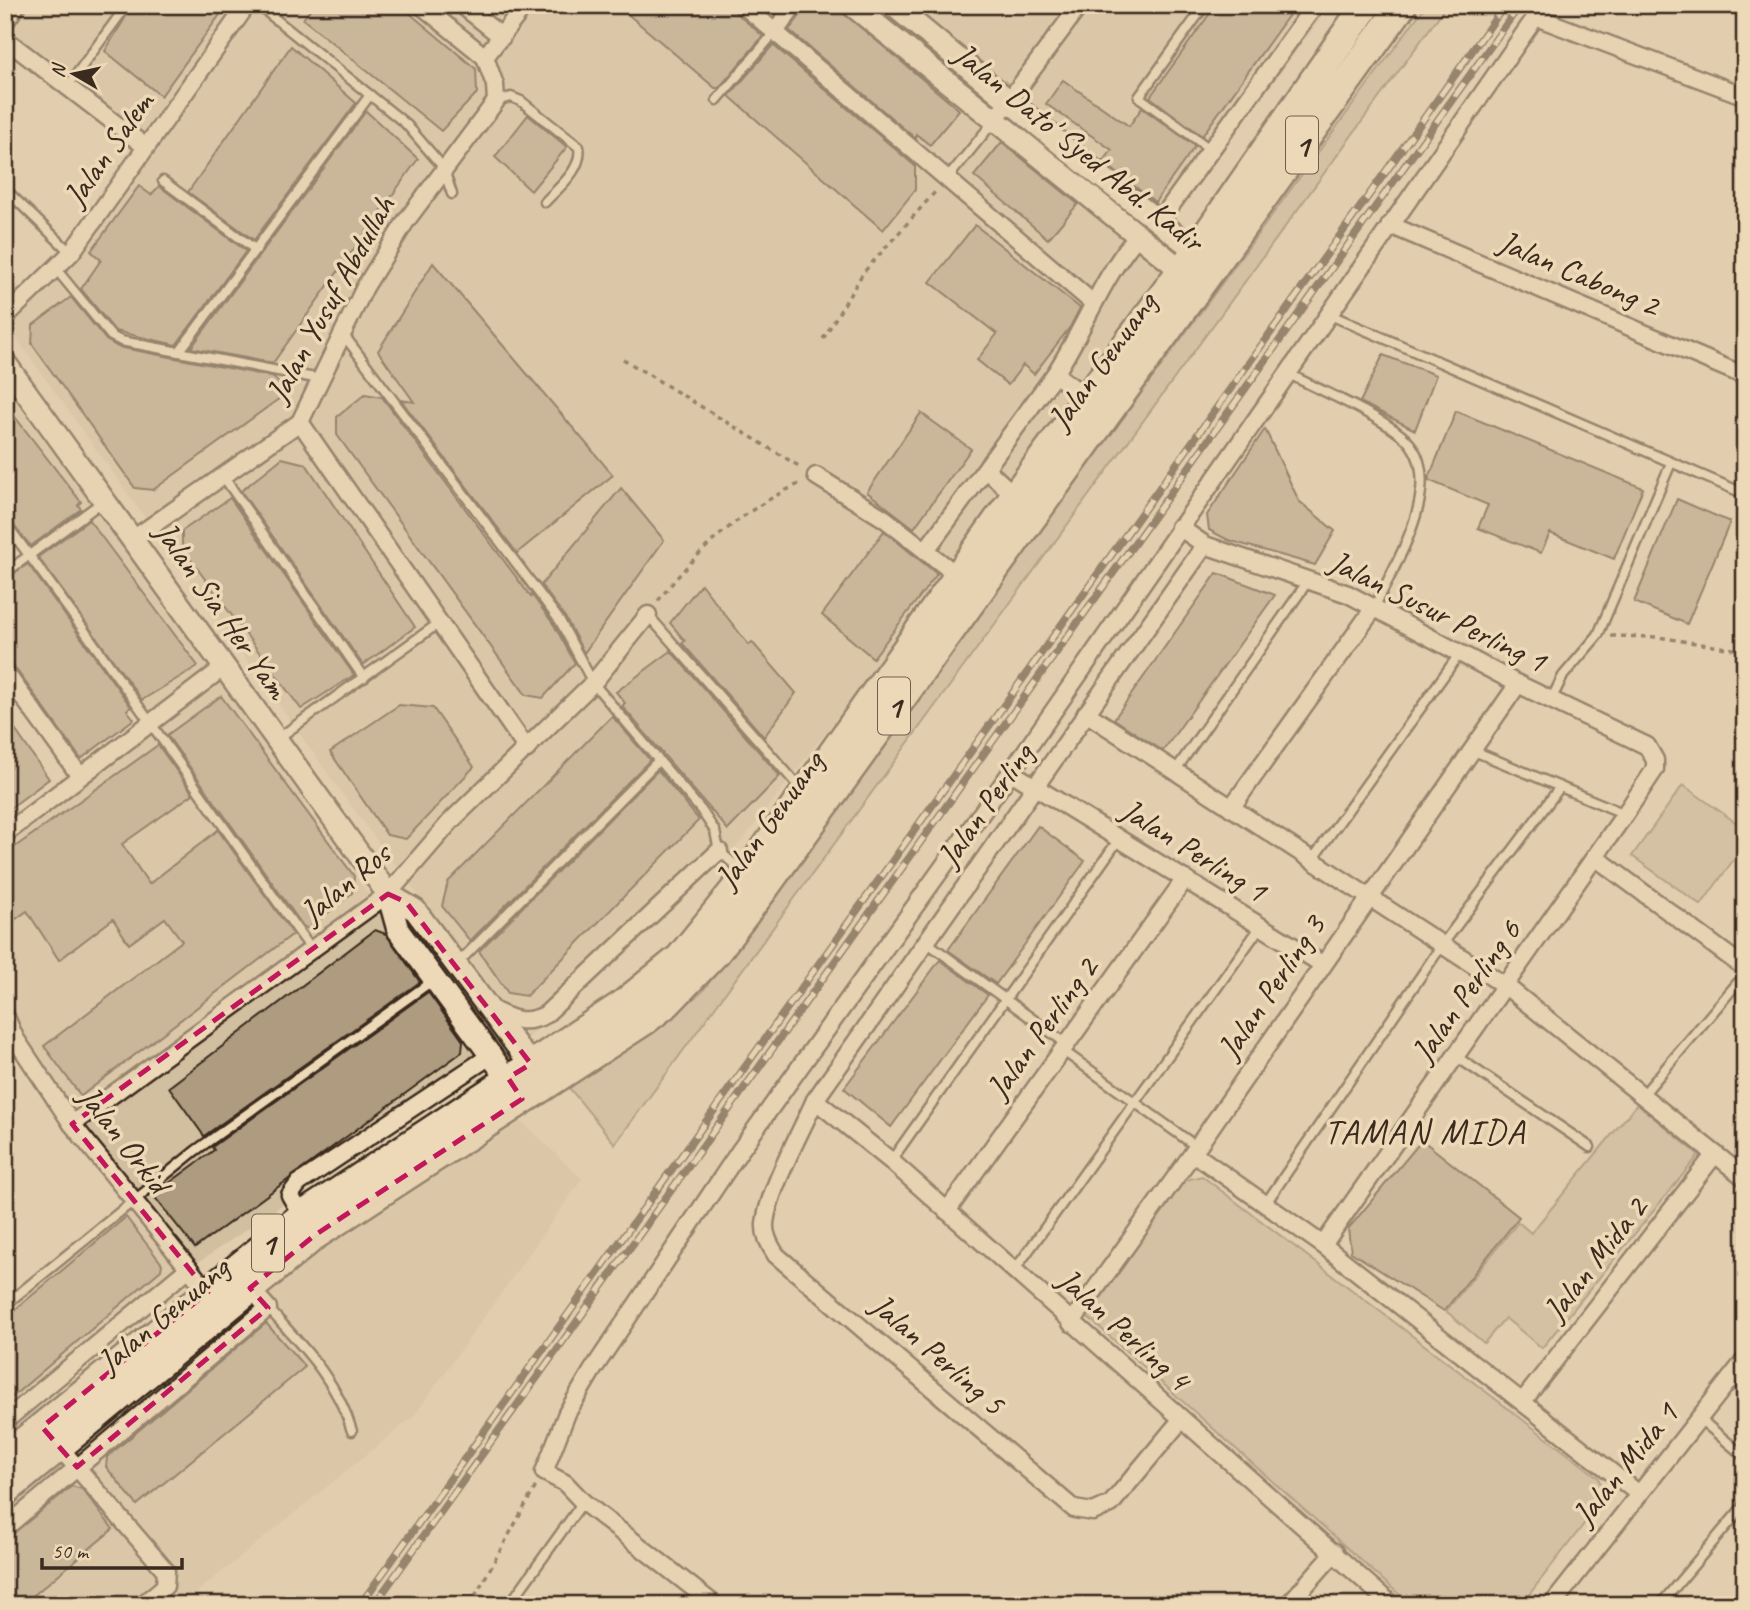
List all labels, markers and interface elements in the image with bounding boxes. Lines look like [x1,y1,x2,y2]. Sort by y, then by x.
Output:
street label: Jalan Dato' Syed Abd. Kadir [944,32,1215,262]
north arrow [38,38,108,108]
text: N [45,61,71,79]
street label: Jalan Salem [52,82,164,216]
road number: 1 [1286,117,1318,174]
street label: Jalan Yusuf Abdullah [255,187,405,411]
street label: Jalan Cabong 2 [1490,220,1669,327]
street label: Jalan Genuang [1037,282,1167,440]
street label: Jalan Sia Her Yam [144,511,300,709]
street label: Jalan Susur Perling 1 [1321,539,1555,683]
road number: 1 [878,678,910,734]
street label: Jalan Perling [926,733,1044,877]
street label: Jalan Genuang [704,741,834,899]
street label: Jalan Perling 1 [1111,788,1277,913]
street label: Jalan Ros [290,831,401,934]
street label: Jalan Perling 3 [1206,905,1336,1069]
street label: Jalan Perling 6 [1400,911,1531,1072]
street label: Jalan Perling 2 [975,947,1109,1109]
street label: Jalan Orkid [68,1075,182,1205]
district label: TAMAN MIDA [1324,1109,1526,1154]
street label: Jalan Mida 2 [1532,1186,1658,1331]
road number: 1 [252,1214,284,1272]
street label: Jalan Genuang [87,1246,239,1384]
street label: Jalan Perling 4 [1047,1257,1202,1402]
street label: Jalan Perling 5 [861,1283,1015,1425]
street label: Jalan Mida 1 [1561,1392,1689,1536]
scale bar [42,1526,182,1570]
text: 50 m [52,1538,90,1564]

